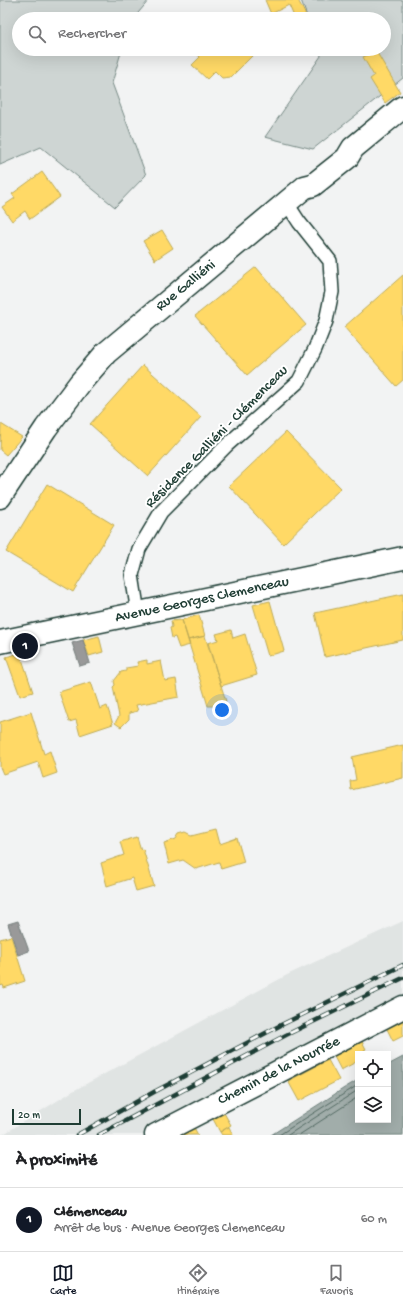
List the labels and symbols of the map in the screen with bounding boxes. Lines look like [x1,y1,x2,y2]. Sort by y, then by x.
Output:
street label: Rue Galliéni [152,256,220,316]
street label: Résidence Galliéni - Clémenceau [142,362,292,512]
street label: Avenue Georges Clemenceau [113,573,291,627]
pin: 1 [12,631,38,661]
your location [212,700,232,720]
street label: Chemin de la Nourrée [215,1032,343,1110]
scale bar [12,1107,81,1126]

